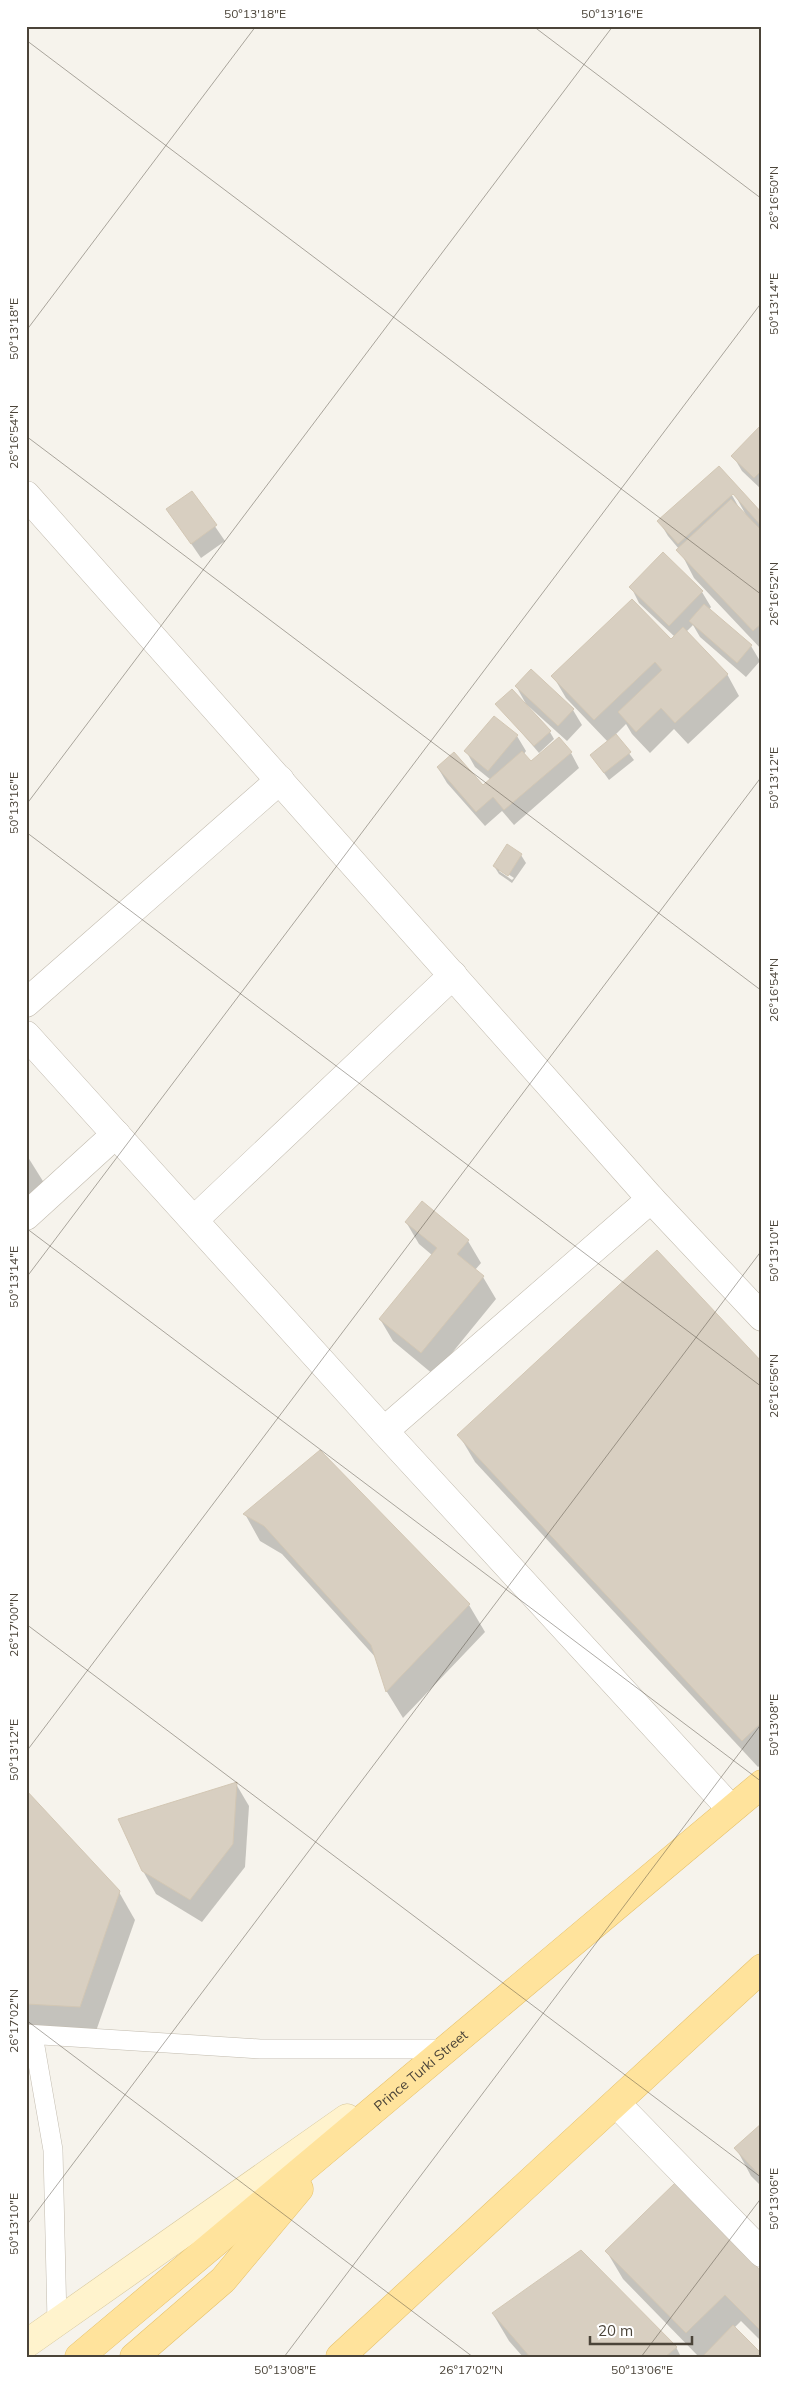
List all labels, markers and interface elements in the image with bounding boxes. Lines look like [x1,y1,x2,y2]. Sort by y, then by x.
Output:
text: 50°13'18"E [224,6,286,21]
text: 50°13'16"E [581,6,643,21]
text: 26°16'50"N [766,166,781,230]
text: 50°13'14"E [766,273,781,335]
text: 50°13'18"E [6,298,21,360]
text: 26°16'54"N [6,405,21,469]
text: 26°16'52"N [766,562,781,626]
text: 50°13'12"E [766,747,781,809]
text: 50°13'16"E [6,772,21,834]
text: 26°16'54"N [766,958,781,1022]
text: 50°13'10"E [766,1220,781,1282]
text: 50°13'14"E [6,1246,21,1308]
text: 26°16'56"N [766,1354,781,1418]
text: 26°17'00"N [6,1593,21,1657]
text: 50°13'08"E [766,1694,781,1756]
text: 50°13'12"E [6,1719,21,1781]
text: 26°17'02"N [6,1989,21,2053]
street label: Prince Turki Street [370,2026,471,2115]
text: 50°13'06"E [766,2168,781,2230]
text: 50°13'10"E [6,2193,21,2255]
scale bar [590,2313,693,2345]
text: 20 m [598,2321,633,2340]
text: 50°13'08"E [254,2362,316,2377]
text: 26°17'02"N [439,2362,503,2377]
text: 50°13'06"E [611,2362,673,2377]

